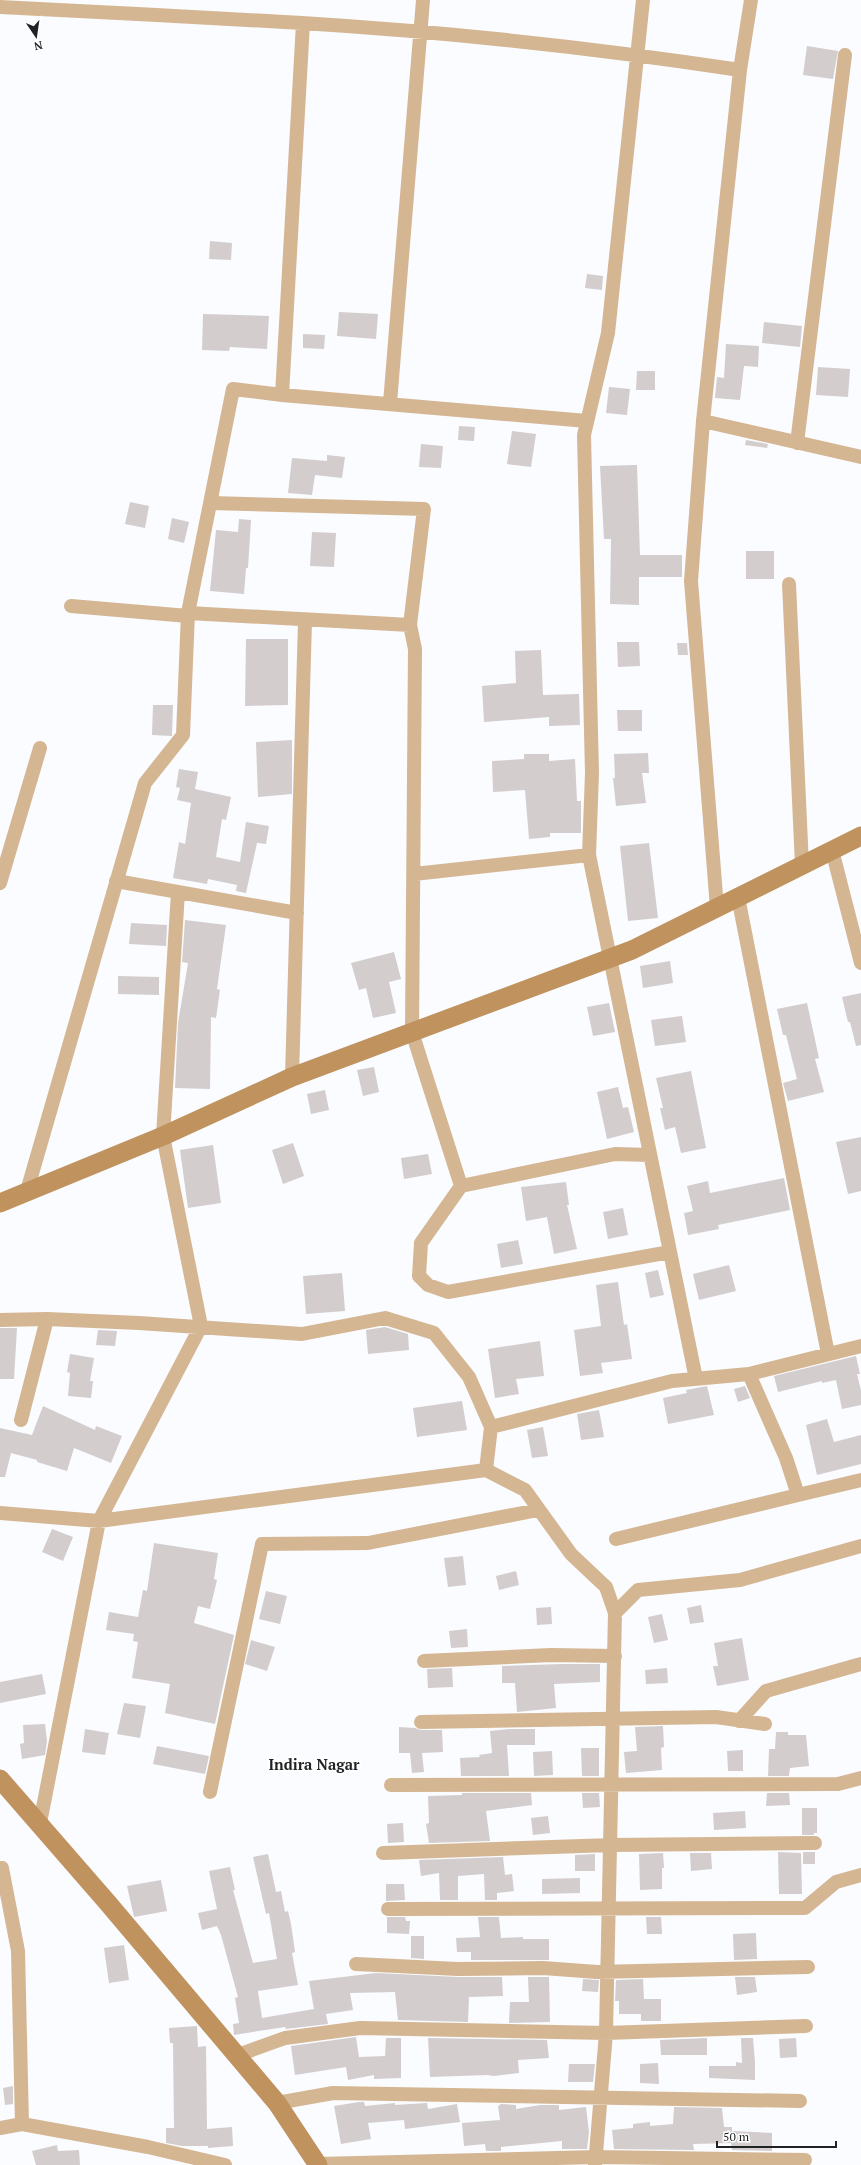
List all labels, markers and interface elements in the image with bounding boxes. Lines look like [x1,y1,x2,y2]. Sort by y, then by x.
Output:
north arrow [16,16,56,56]
text: N [32,38,44,54]
district label: Indira Nagar [268,1754,360,1774]
scale bar [717,2123,836,2149]
text: 50 m [723,2129,750,2144]

